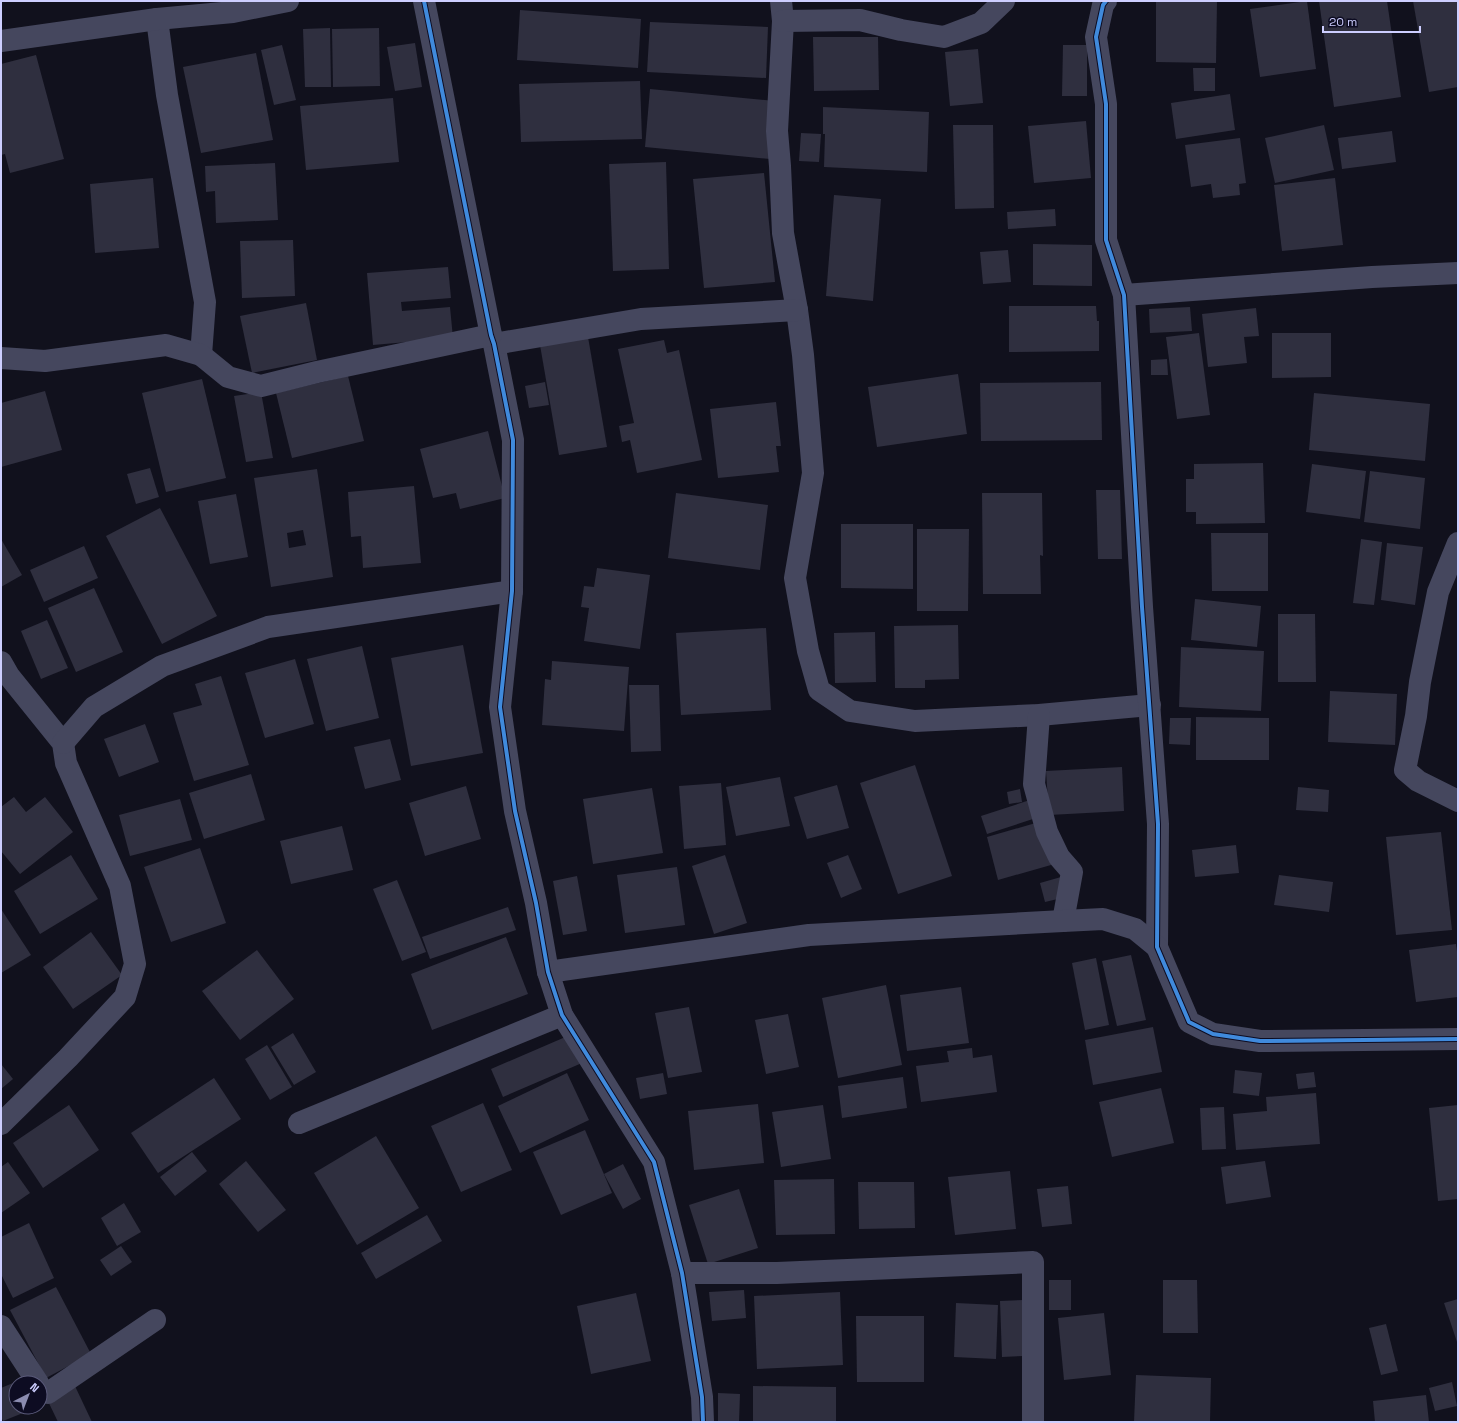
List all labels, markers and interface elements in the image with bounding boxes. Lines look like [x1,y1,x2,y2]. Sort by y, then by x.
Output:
scale bar [1323,8,1420,34]
text: 20 m [1329,14,1357,30]
north arrow [8,1375,48,1415]
text: N [27,1380,42,1395]

